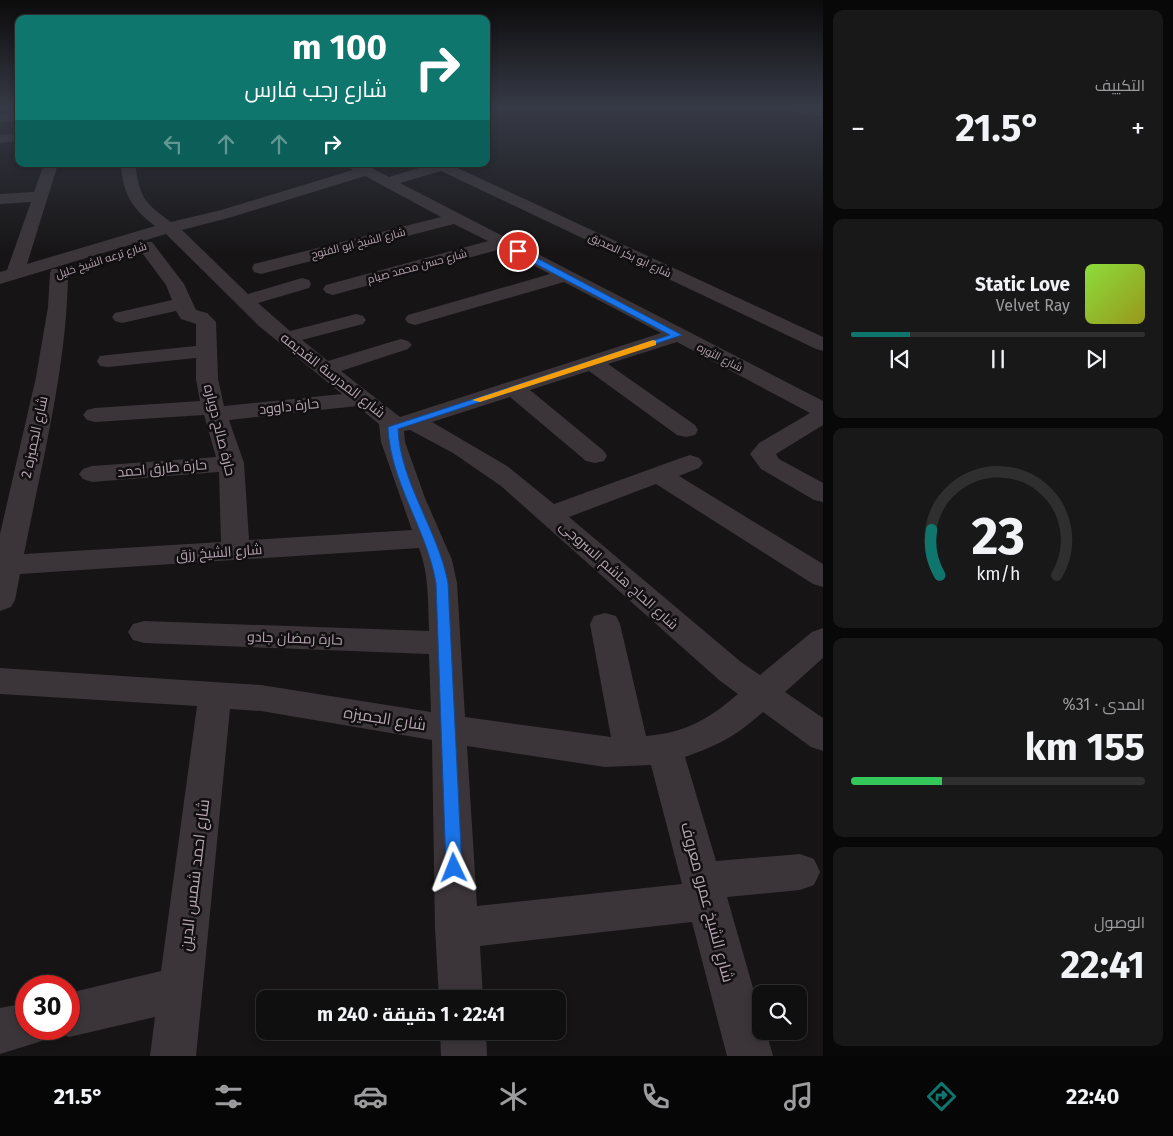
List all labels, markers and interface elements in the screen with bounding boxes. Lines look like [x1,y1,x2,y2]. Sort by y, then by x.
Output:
text: 100 m [292,26,387,68]
icon: right [405,35,470,100]
text: شارع رجب فارس [244,76,387,103]
text: التكييف [1095,76,1145,95]
text: 21.5° [955,105,1041,151]
text: − [851,112,865,145]
text: + [1131,112,1145,145]
icon: left [159,130,187,158]
icon: ahead [212,130,240,158]
icon: ahead [265,130,293,158]
icon: right [318,130,346,158]
street label: شارع الشيخ ابو الفتوح [310,225,407,262]
pin [497,230,539,272]
street label: شارع ابو بكر الصديق [586,231,673,281]
icon: arrive [504,237,532,265]
street label: شارع ترعه الشيخ خليل [54,240,149,282]
street label: شارع حسن محمد صيام [366,247,469,287]
text: Static Love [975,273,1070,296]
text: Velvet Ray [996,296,1070,315]
street label: شارع المدرسة القديمه [277,329,388,421]
street label: شارع الثوره [694,341,745,375]
icon: previous [886,345,914,373]
icon: pause [984,345,1012,373]
icon: next [1082,345,1110,373]
street label: حارة صالح دوباره [200,383,239,478]
street label: شارع الجميزه 2 [17,395,51,480]
street label: حارة داوود [258,395,320,418]
street label: حارة طارق احمد [116,456,208,481]
text: 23 [971,505,1025,568]
street label: شارع الحاج هاشم السروجى [555,518,682,634]
street label: شارع الشيخ رزق [175,541,263,564]
text: km/h [976,563,1020,585]
street label: حارة رمضان جادو [247,628,343,649]
text: المدى · 31% [1063,695,1145,714]
street label: شارع الجميزه [342,703,428,736]
text: 155 km [1025,724,1145,770]
street label: شارع احمد شمس الدين [176,798,215,952]
street label: شارع الشيخ عمرو معروف [675,820,738,985]
position arrow [427,841,479,893]
text: الوصول [1094,913,1145,932]
text: 22:41 [1060,942,1145,988]
speed limit sign: 30 [15,975,80,1040]
map controls [752,985,807,1040]
button: search [752,985,807,1040]
text: 22:41 · 1 دقيقة · 240 m [317,1003,505,1026]
icon: filters [211,1079,246,1114]
icon: car [353,1079,388,1114]
icon: climate [496,1079,531,1114]
icon: phone [638,1079,673,1114]
icon: music [781,1079,816,1114]
icon: directions [924,1079,959,1114]
text: 21.5° [54,1083,103,1110]
text: 22:40 [1066,1083,1119,1110]

